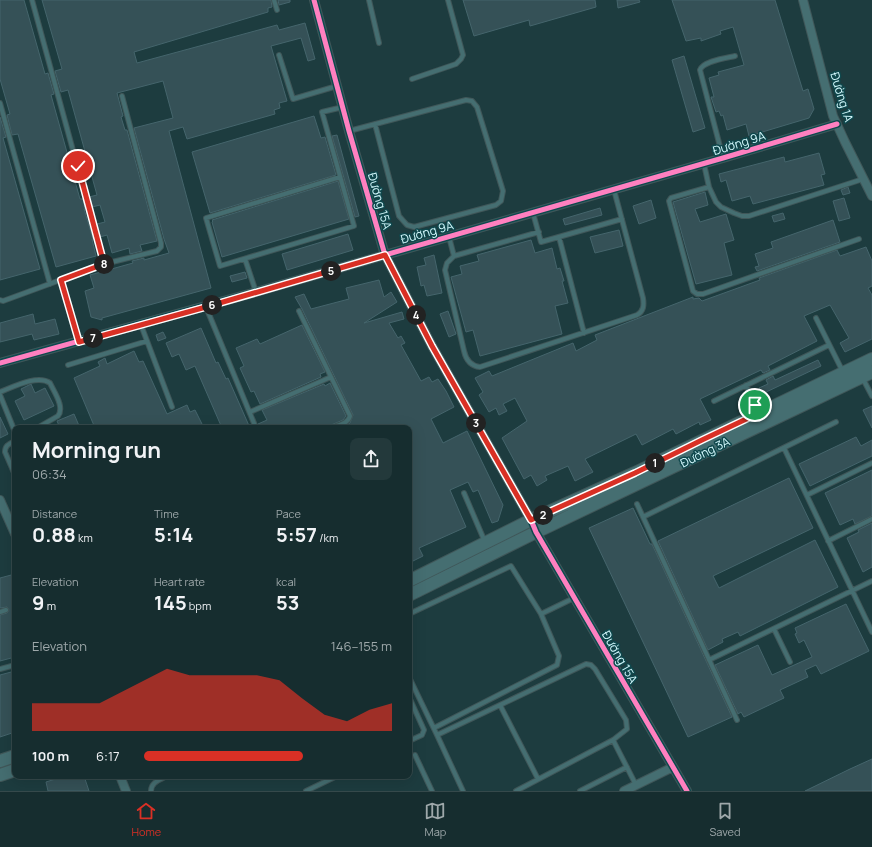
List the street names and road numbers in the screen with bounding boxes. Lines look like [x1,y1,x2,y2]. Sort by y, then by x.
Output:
street label: Đường 1A [826,70,858,124]
street label: Đường 9A [711,127,768,159]
street label: Đường 15A [364,171,396,232]
street label: Đường 9A [399,216,456,248]
street label: Đường 3A [677,433,733,471]
street label: Đường 15A [598,628,642,687]

